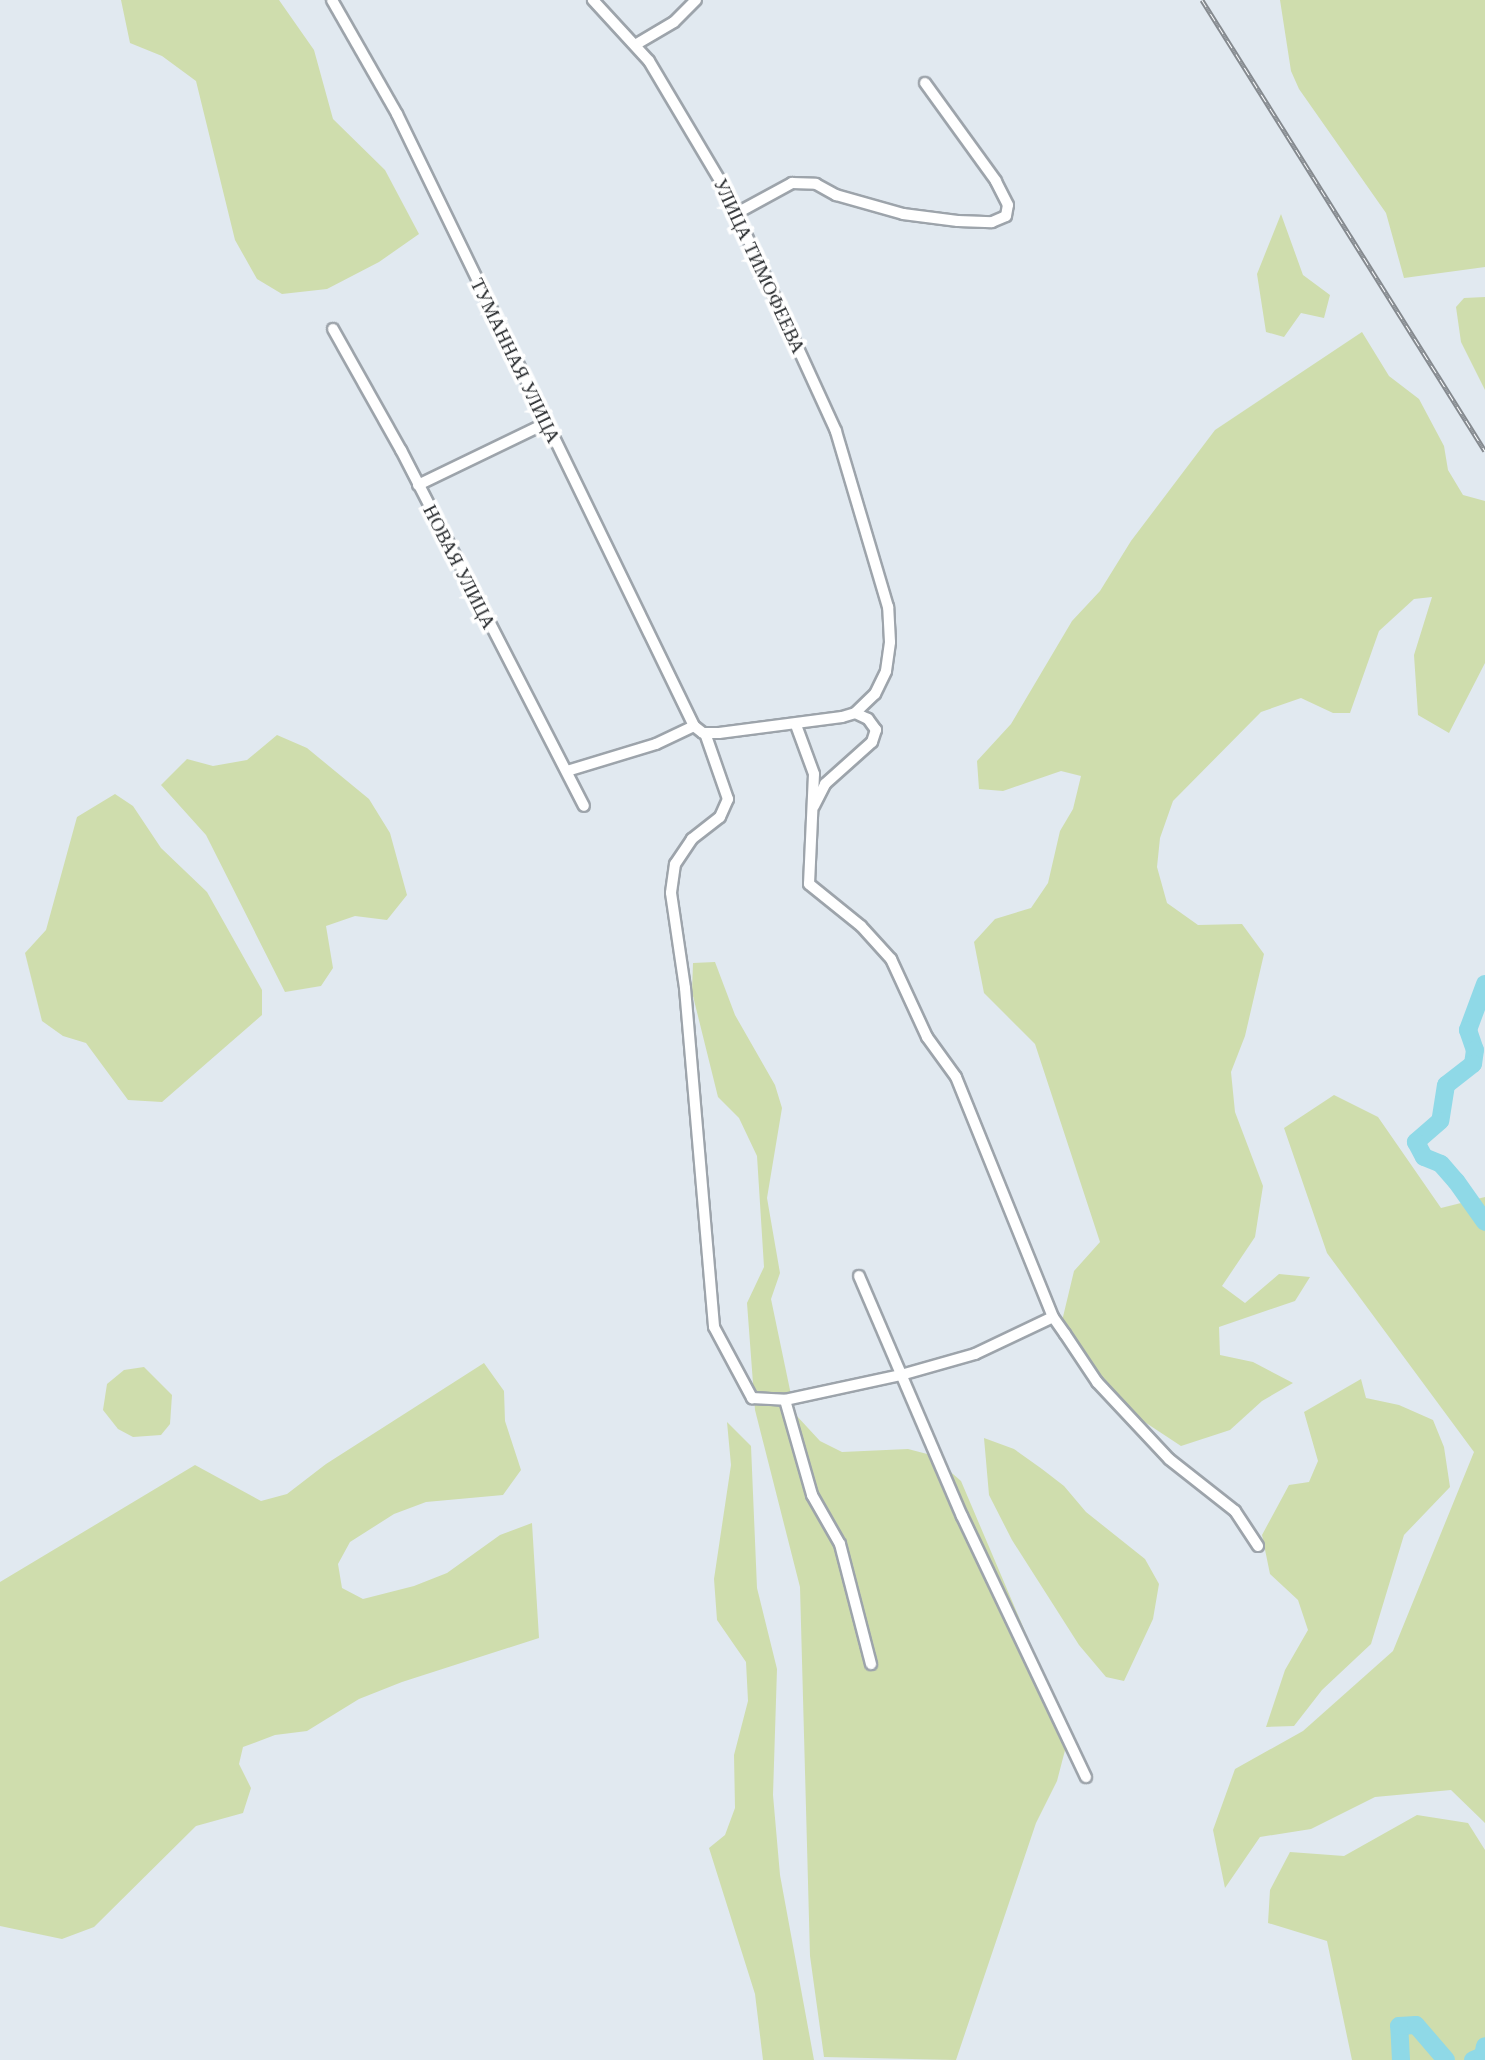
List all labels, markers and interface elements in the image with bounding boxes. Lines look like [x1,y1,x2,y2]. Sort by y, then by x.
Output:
street label: УЛИЦА ТИМОФЕЕВА [708,175,810,357]
street label: ТУМАННАЯ УЛИЦА [465,275,565,447]
street label: НОВАЯ УЛИЦА [418,501,500,633]

